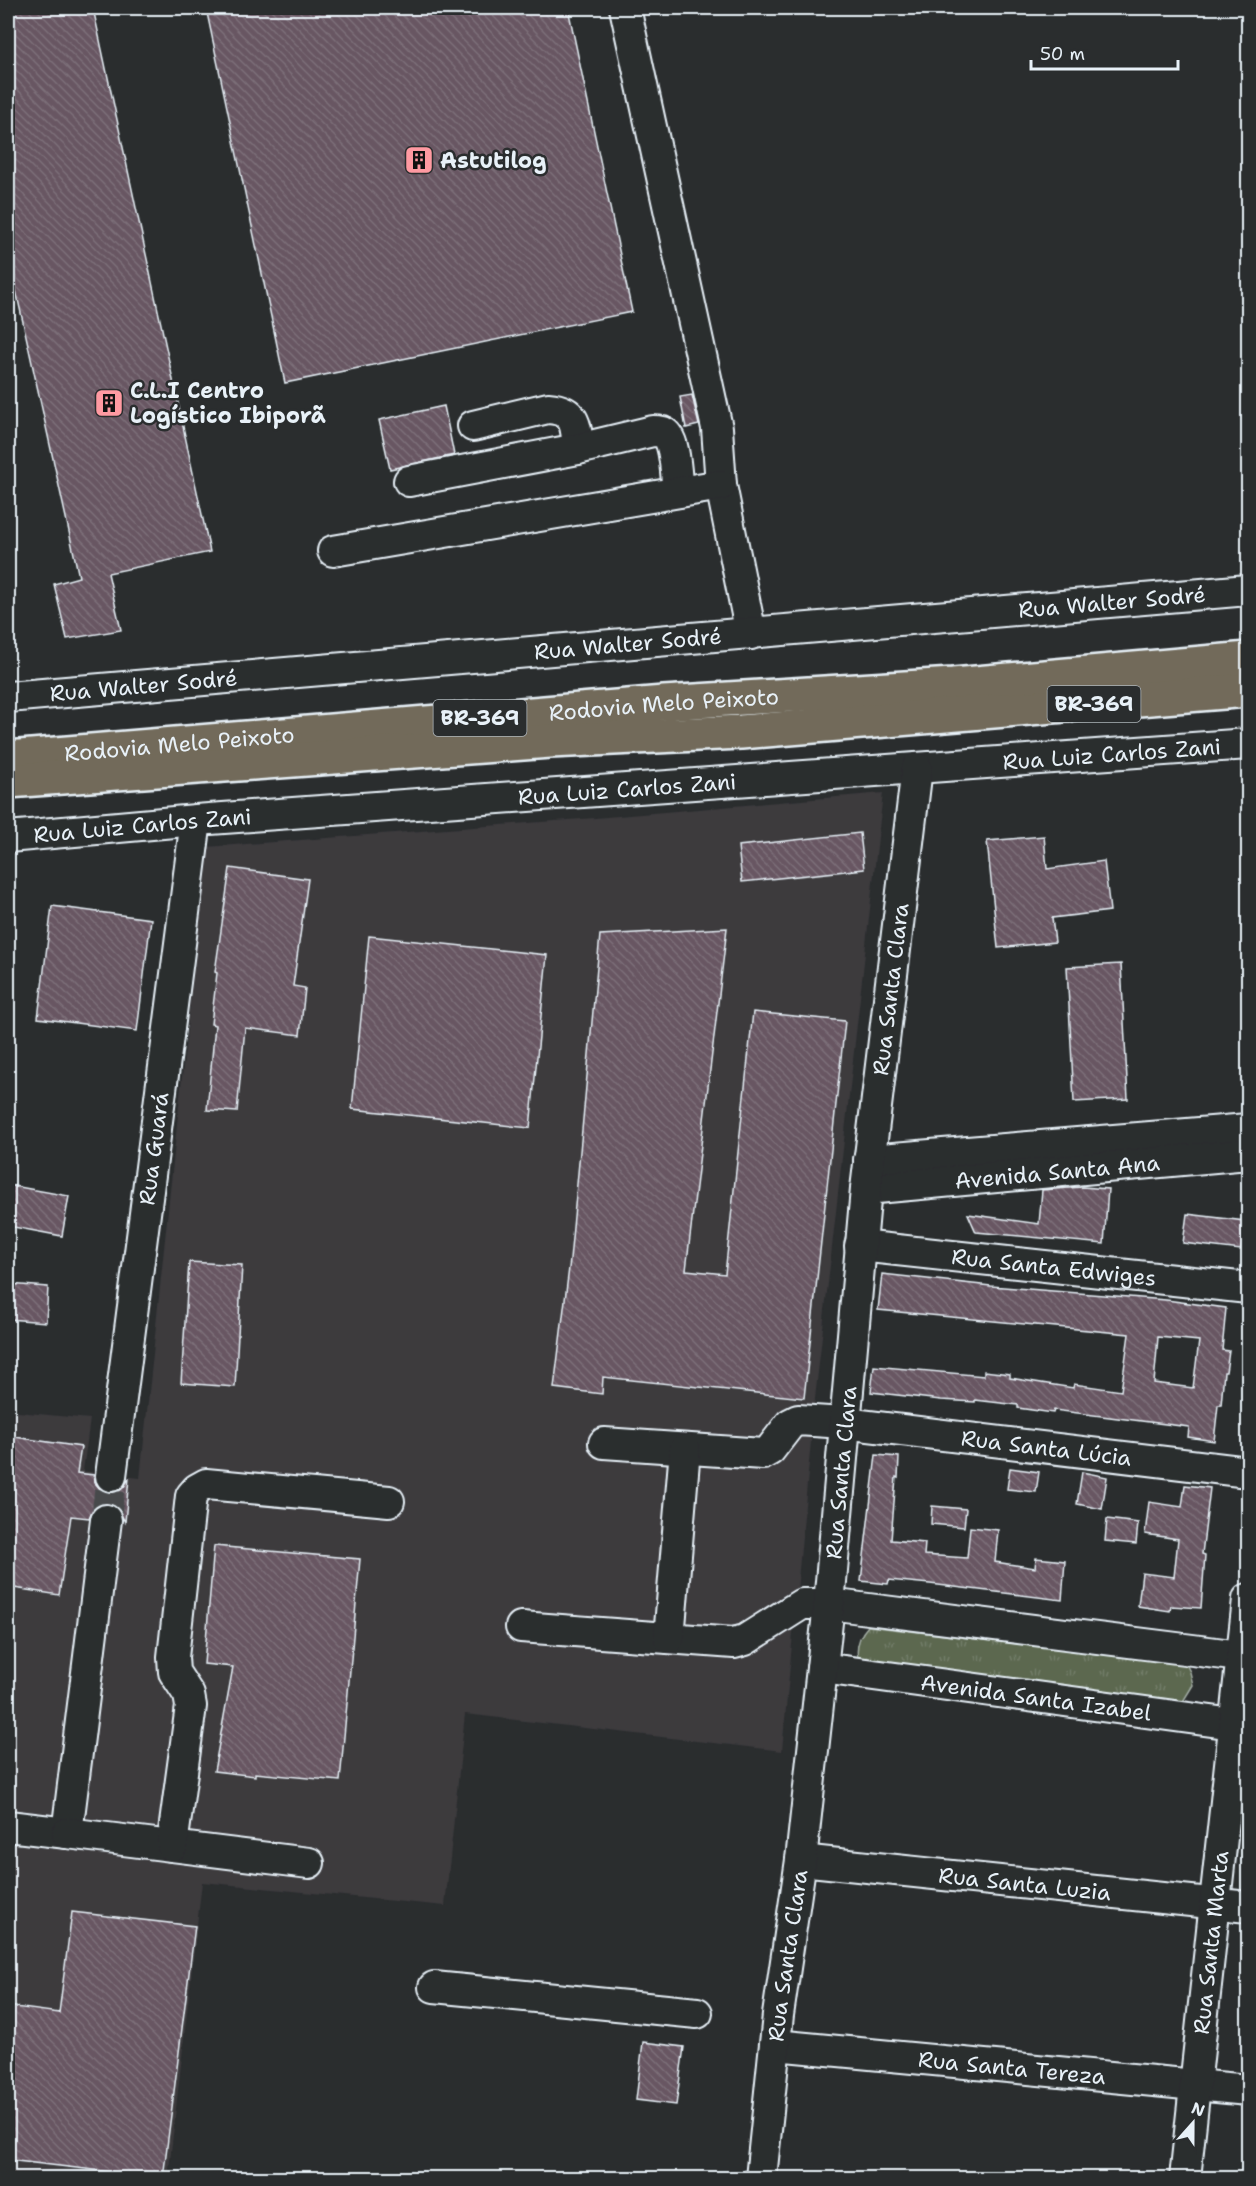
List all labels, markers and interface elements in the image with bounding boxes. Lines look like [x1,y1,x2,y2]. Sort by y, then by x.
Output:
scale bar [1031,33,1178,71]
text: 50 m [1040,42,1085,66]
building icon: Astutilog [403,144,435,176]
place label: Astutilog [440,146,546,175]
place label: C.L.I Centro Logístico Ibiporã [130,376,326,430]
building icon: C.L.I Centro Logístico Ibiporã [93,387,125,419]
street label: Rua Walter Sodré [1017,580,1207,625]
street label: Rua Walter Sodré [533,621,723,667]
street label: Rua Walter Sodré [49,663,238,708]
street label: Rodovia Melo Peixoto [548,682,780,728]
road number: BR-369 [1048,686,1140,722]
road number: BR-369 [434,700,526,736]
street label: Rodovia Melo Peixoto [63,720,296,768]
street label: Rua Luiz Carlos Zani [1002,732,1222,777]
street label: Rua Luiz Carlos Zani [517,767,737,812]
street label: Rua Luiz Carlos Zani [32,802,253,850]
street label: Rua Santa Clara [866,901,916,1077]
street label: Rua Guará [132,1090,176,1207]
street label: Avenida Santa Ana [953,1148,1161,1196]
street label: Rua Santa Edwiges [950,1242,1158,1293]
street label: Rua Santa Clara [819,1385,863,1560]
street label: Rua Santa Lúcia [959,1423,1133,1473]
street label: Avenida Santa Izabel [919,1668,1153,1728]
street label: Rua Santa Marta [1187,1849,1236,2036]
street label: Rua Santa Luzia [937,1861,1113,1908]
street label: Rua Santa Clara [761,1867,814,2043]
street label: Rua Santa Tereza [917,2045,1107,2091]
north arrow [1163,2093,1223,2153]
text: N [1189,2097,1208,2122]

